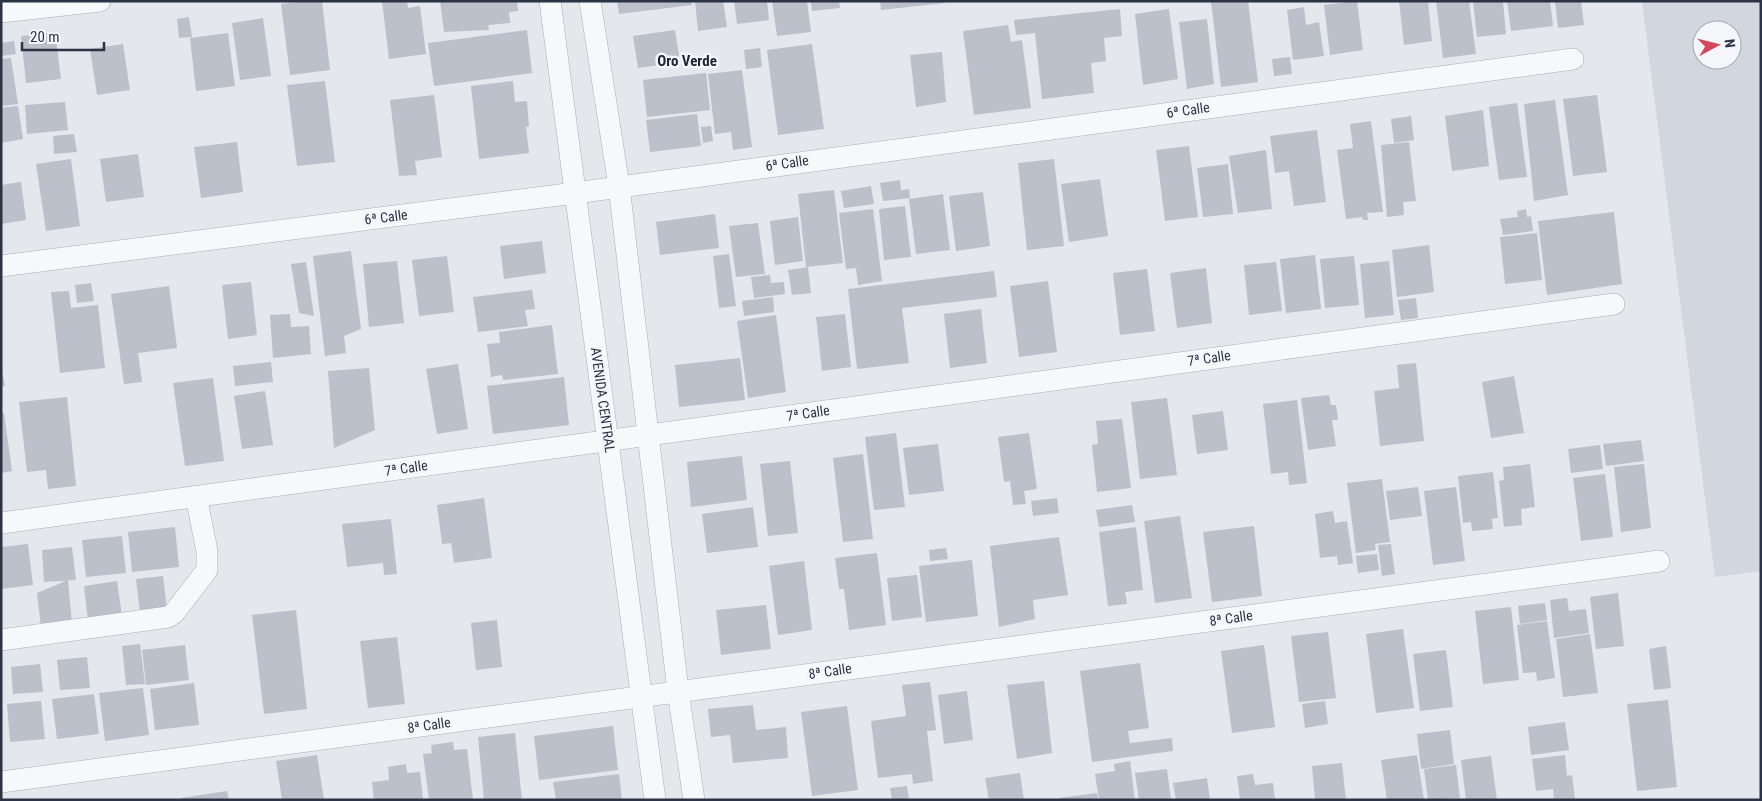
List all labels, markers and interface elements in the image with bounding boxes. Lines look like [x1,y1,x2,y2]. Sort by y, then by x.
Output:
scale bar [22,20,105,52]
north arrow [1692,20,1742,70]
text: 20 m [30,28,60,46]
text: N [1721,38,1738,49]
district label: Oro Verde [657,52,717,70]
street label: 6ª Calle [1165,99,1211,121]
street label: 6ª Calle [764,152,810,174]
street label: 6ª Calle [364,206,409,228]
street label: AVENIDA CENTRAL [588,346,618,454]
street label: 7ª Calle [1186,347,1232,369]
street label: 7ª Calle [785,402,831,424]
street label: 7ª Calle [383,457,429,479]
street label: 8ª Calle [1208,607,1254,629]
street label: 8ª Calle [807,660,853,682]
street label: 8ª Calle [406,714,452,736]

